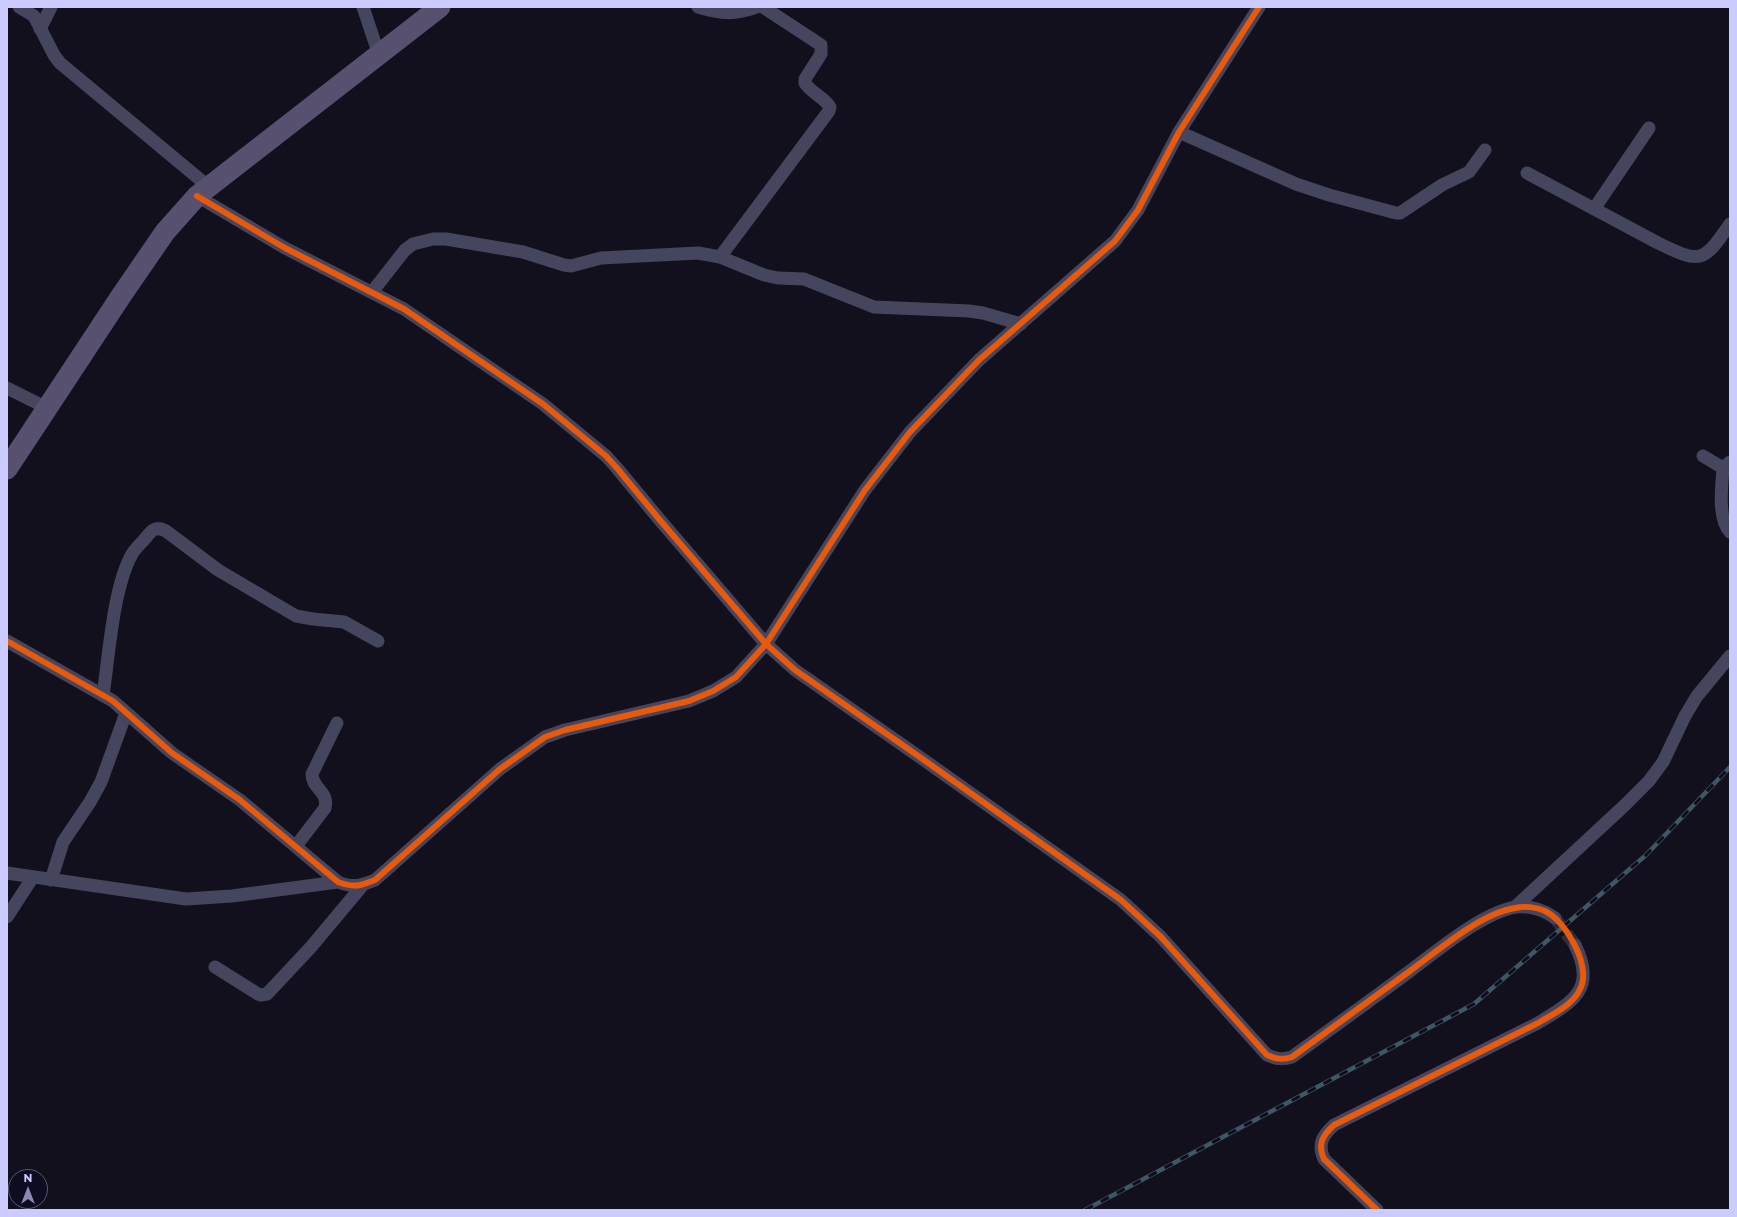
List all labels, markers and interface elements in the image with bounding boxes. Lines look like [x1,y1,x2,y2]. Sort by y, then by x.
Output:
north arrow [8,1169,48,1209]
text: N [24,1171,32,1185]

